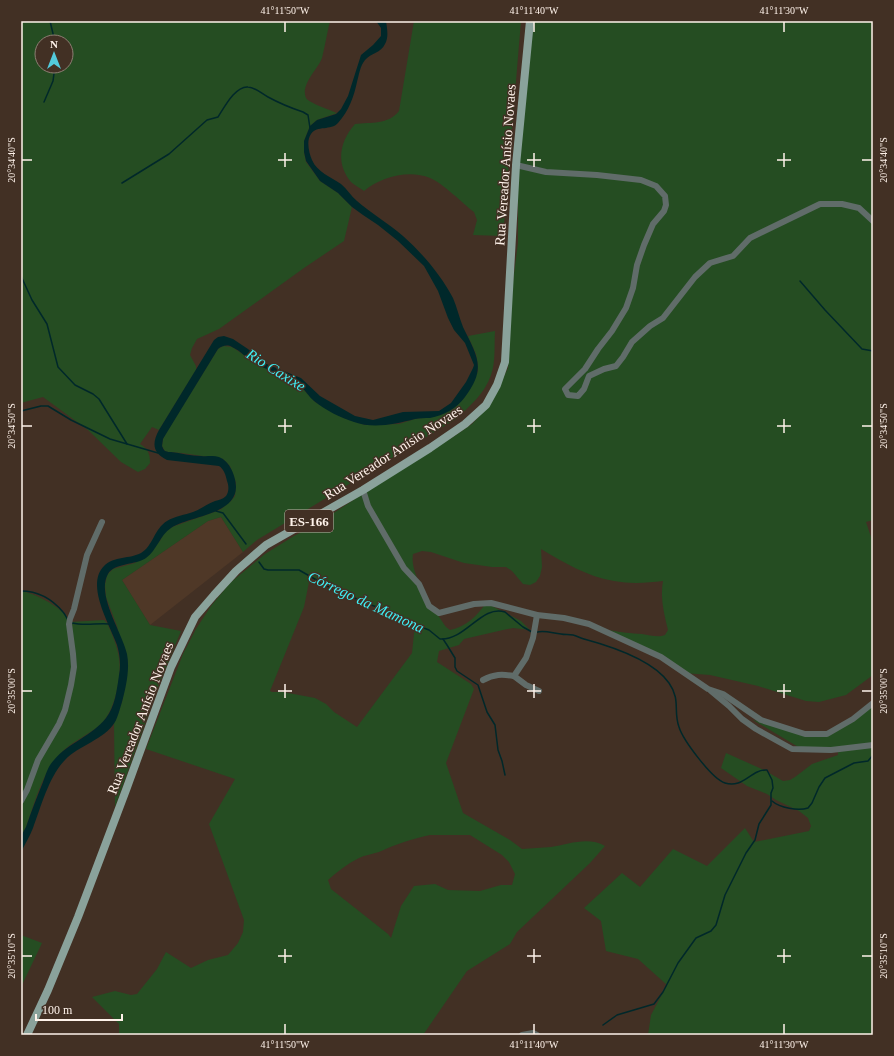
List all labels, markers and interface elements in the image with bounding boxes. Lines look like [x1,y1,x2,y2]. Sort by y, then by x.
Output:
text: 41°11'50"W [261,5,310,16]
text: 41°11'40"W [510,5,559,16]
text: 41°11'30"W [760,5,809,16]
north arrow [34,34,74,74]
text: N [50,38,58,50]
street label: Rua Vereador Anísio Novaes [492,84,519,246]
text: 20°34'40"S [6,137,17,183]
text: 20°34'40"S [878,137,889,183]
water label: Rio Caxixe [243,345,309,395]
street label: Rua Vereador Anísio Novaes [321,402,465,503]
text: 20°34'50"S [6,403,17,449]
text: 20°34'50"S [878,403,889,449]
road number: ES-166 [285,510,333,532]
water label: Córrego da Mamona [305,568,427,636]
street label: Rua Vereador Anísio Novaes [104,640,176,796]
text: 20°35'00"S [6,668,17,714]
text: 20°35'00"S [878,668,889,714]
text: 20°35'10"S [6,933,17,979]
text: 20°35'10"S [878,933,889,979]
scale bar [36,996,122,1022]
text: 100 m [42,1003,73,1017]
text: 41°11'50"W [261,1039,310,1050]
text: 41°11'40"W [510,1039,559,1050]
text: 41°11'30"W [760,1039,809,1050]

